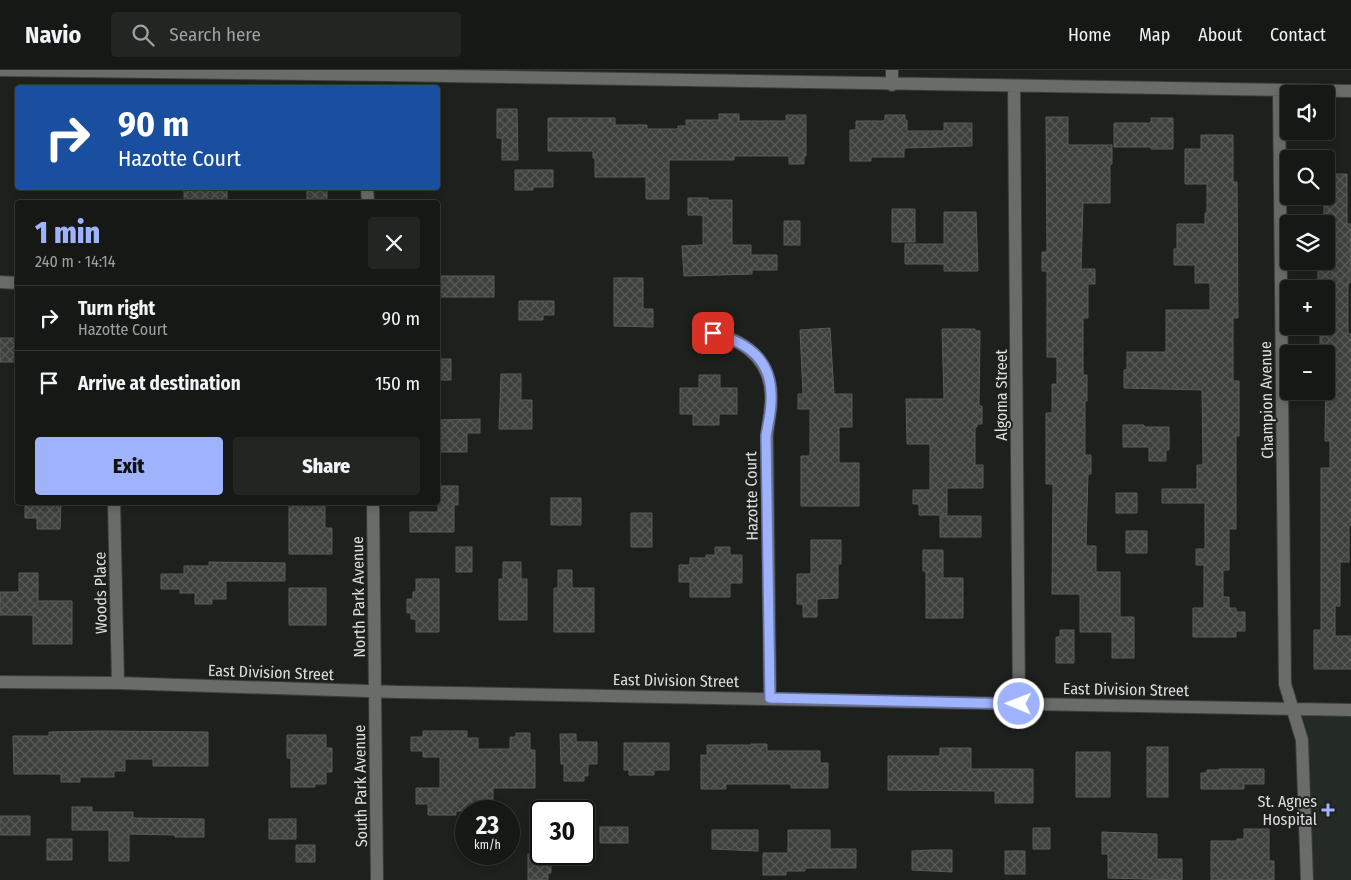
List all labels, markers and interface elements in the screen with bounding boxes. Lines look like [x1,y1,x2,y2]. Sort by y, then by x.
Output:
search box [111,12,461,57]
text: Navio [25,21,81,49]
icon: search [129,21,157,49]
text: Search here [169,23,261,46]
text: Home [1068,24,1111,46]
text: Map [1139,24,1170,46]
text: About [1198,24,1242,46]
text: Contact [1270,24,1326,46]
map controls [1280,85,1335,400]
button: sound [1280,85,1335,140]
text: 90 m [118,103,189,145]
icon: right [35,105,100,170]
text: Hazotte Court [118,145,241,172]
button: search [1280,150,1335,205]
text: 1 min [35,215,100,251]
button: layers [1280,215,1335,270]
button: close [368,217,420,269]
text: 240 m · 14:14 [35,252,116,271]
button: + [1280,280,1335,335]
text: Turn right [78,297,155,320]
icon: right [35,304,63,332]
text: 90 m [382,307,420,330]
pin [692,312,734,354]
icon: arrive [699,319,727,347]
text: Hazotte Court [78,320,167,339]
street label: Champion Avenue [1256,341,1277,459]
button: − [1280,345,1335,400]
street label: Algoma Street [992,348,1011,441]
icon: arrive [35,369,63,397]
text: Arrive at destination [78,372,241,395]
text: 150 m [375,372,420,395]
button: Exit [35,437,223,495]
button: Share [233,437,420,495]
street label: Hazotte Court [741,450,762,541]
street label: North Park Avenue [348,536,369,658]
street label: Woods Place [90,552,111,634]
street label: East Division Street [208,661,335,684]
street label: East Division Street [613,670,740,691]
position arrow [992,677,1044,729]
street label: East Division Street [1063,679,1190,700]
street label: South Park Avenue [350,725,371,847]
place label: St. Agnes Hospital [1258,792,1317,829]
speed limit sign: 30 [530,800,595,865]
marker: St. Agnes Hospital [1321,803,1335,817]
text: 23 [476,811,499,841]
text: km/h [474,838,501,852]

